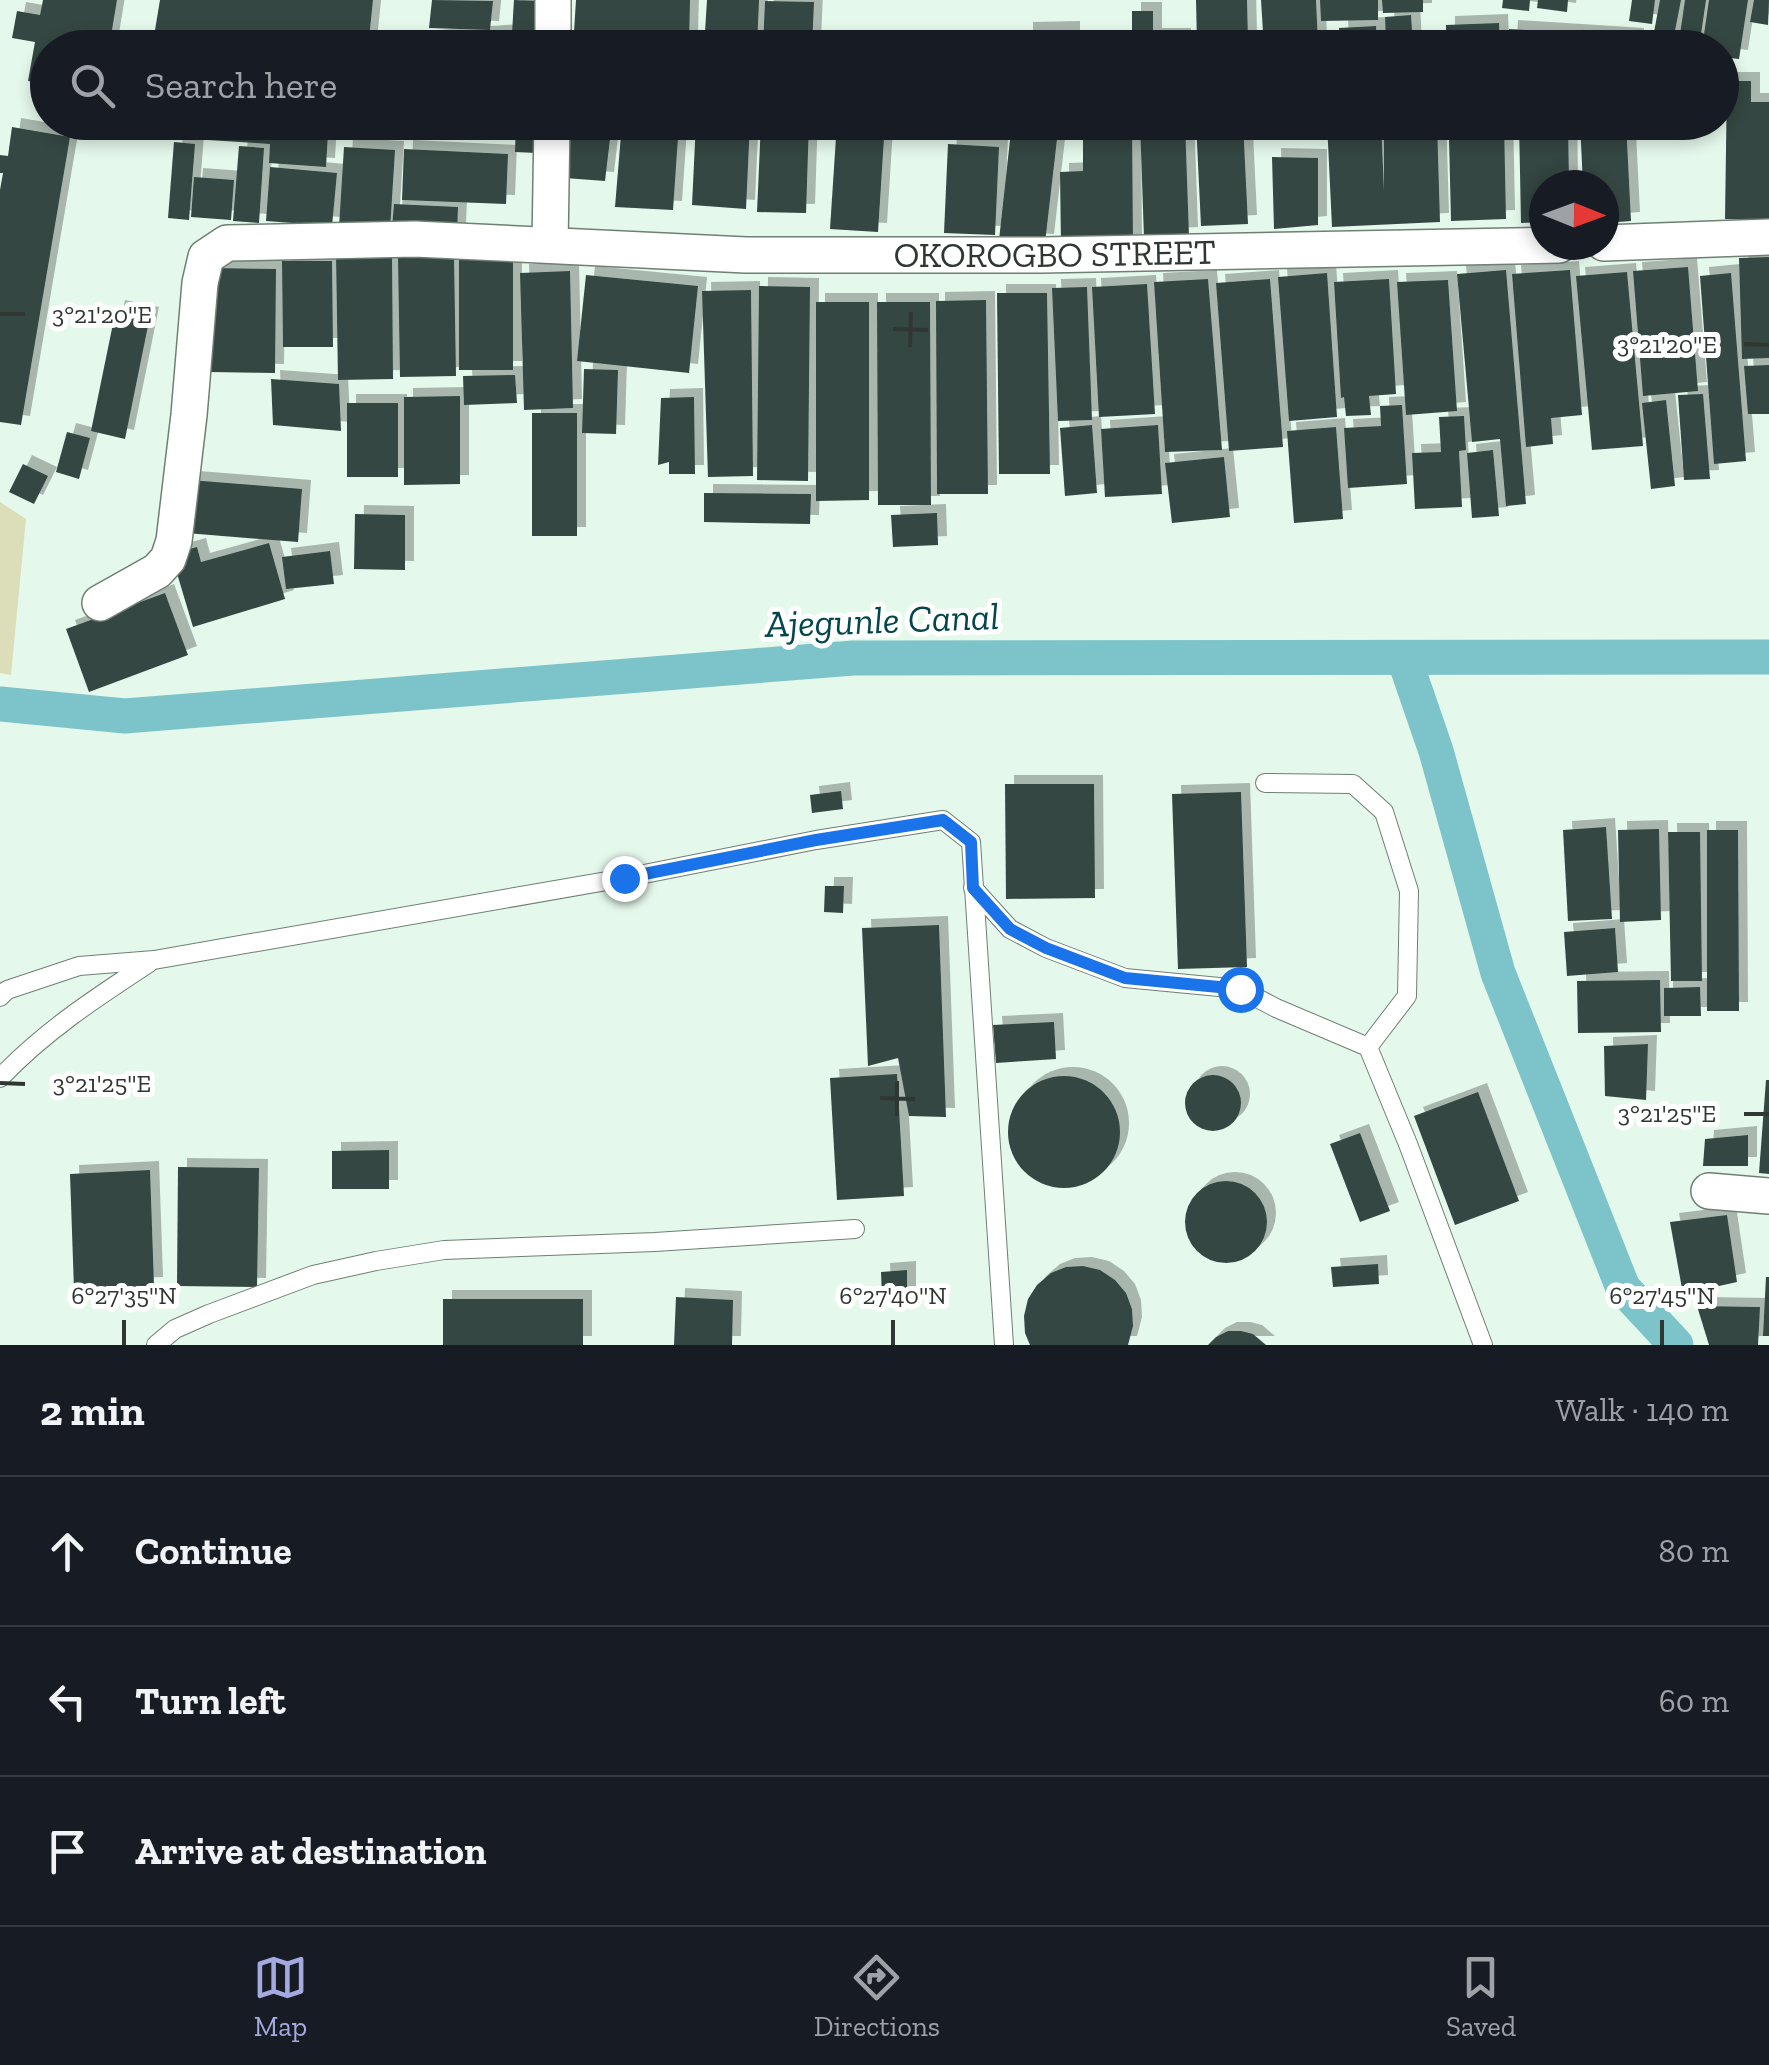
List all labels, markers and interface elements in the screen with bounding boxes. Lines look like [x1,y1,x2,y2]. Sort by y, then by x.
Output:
search box [30,30,1739,140]
icon: search [65,58,120,113]
text: Search here [145,62,337,108]
north arrow [1529,170,1619,260]
street label: OKOROGBO STREET [894,231,1216,276]
text: 3°21'20"E [52,299,152,329]
text: 3°21'20"E [1617,329,1717,359]
water label: Ajegunle Canal [763,593,1000,647]
route end [602,856,648,902]
route start [1218,967,1264,1013]
text: 3°21'25"E [53,1068,151,1098]
text: 3°21'25"E [1618,1098,1716,1128]
text: 6°27'35"N [71,1280,177,1310]
text: 6°27'40"N [839,1280,947,1310]
text: 6°27'45"N [1609,1280,1715,1310]
text: 2 min [40,1385,145,1436]
text: Walk · 140 m [1555,1391,1729,1429]
icon: ahead [40,1524,95,1579]
text: Continue [135,1528,292,1574]
text: 80 m [1658,1532,1729,1570]
icon: left [40,1674,95,1729]
text: Turn left [135,1678,286,1724]
text: 60 m [1659,1682,1729,1720]
icon: arrive [40,1824,95,1879]
text: Arrive at destination [135,1828,486,1874]
tab: Map [253,1950,308,2043]
tab: Directions [814,1950,940,2043]
tab: Saved [1446,1950,1516,2043]

